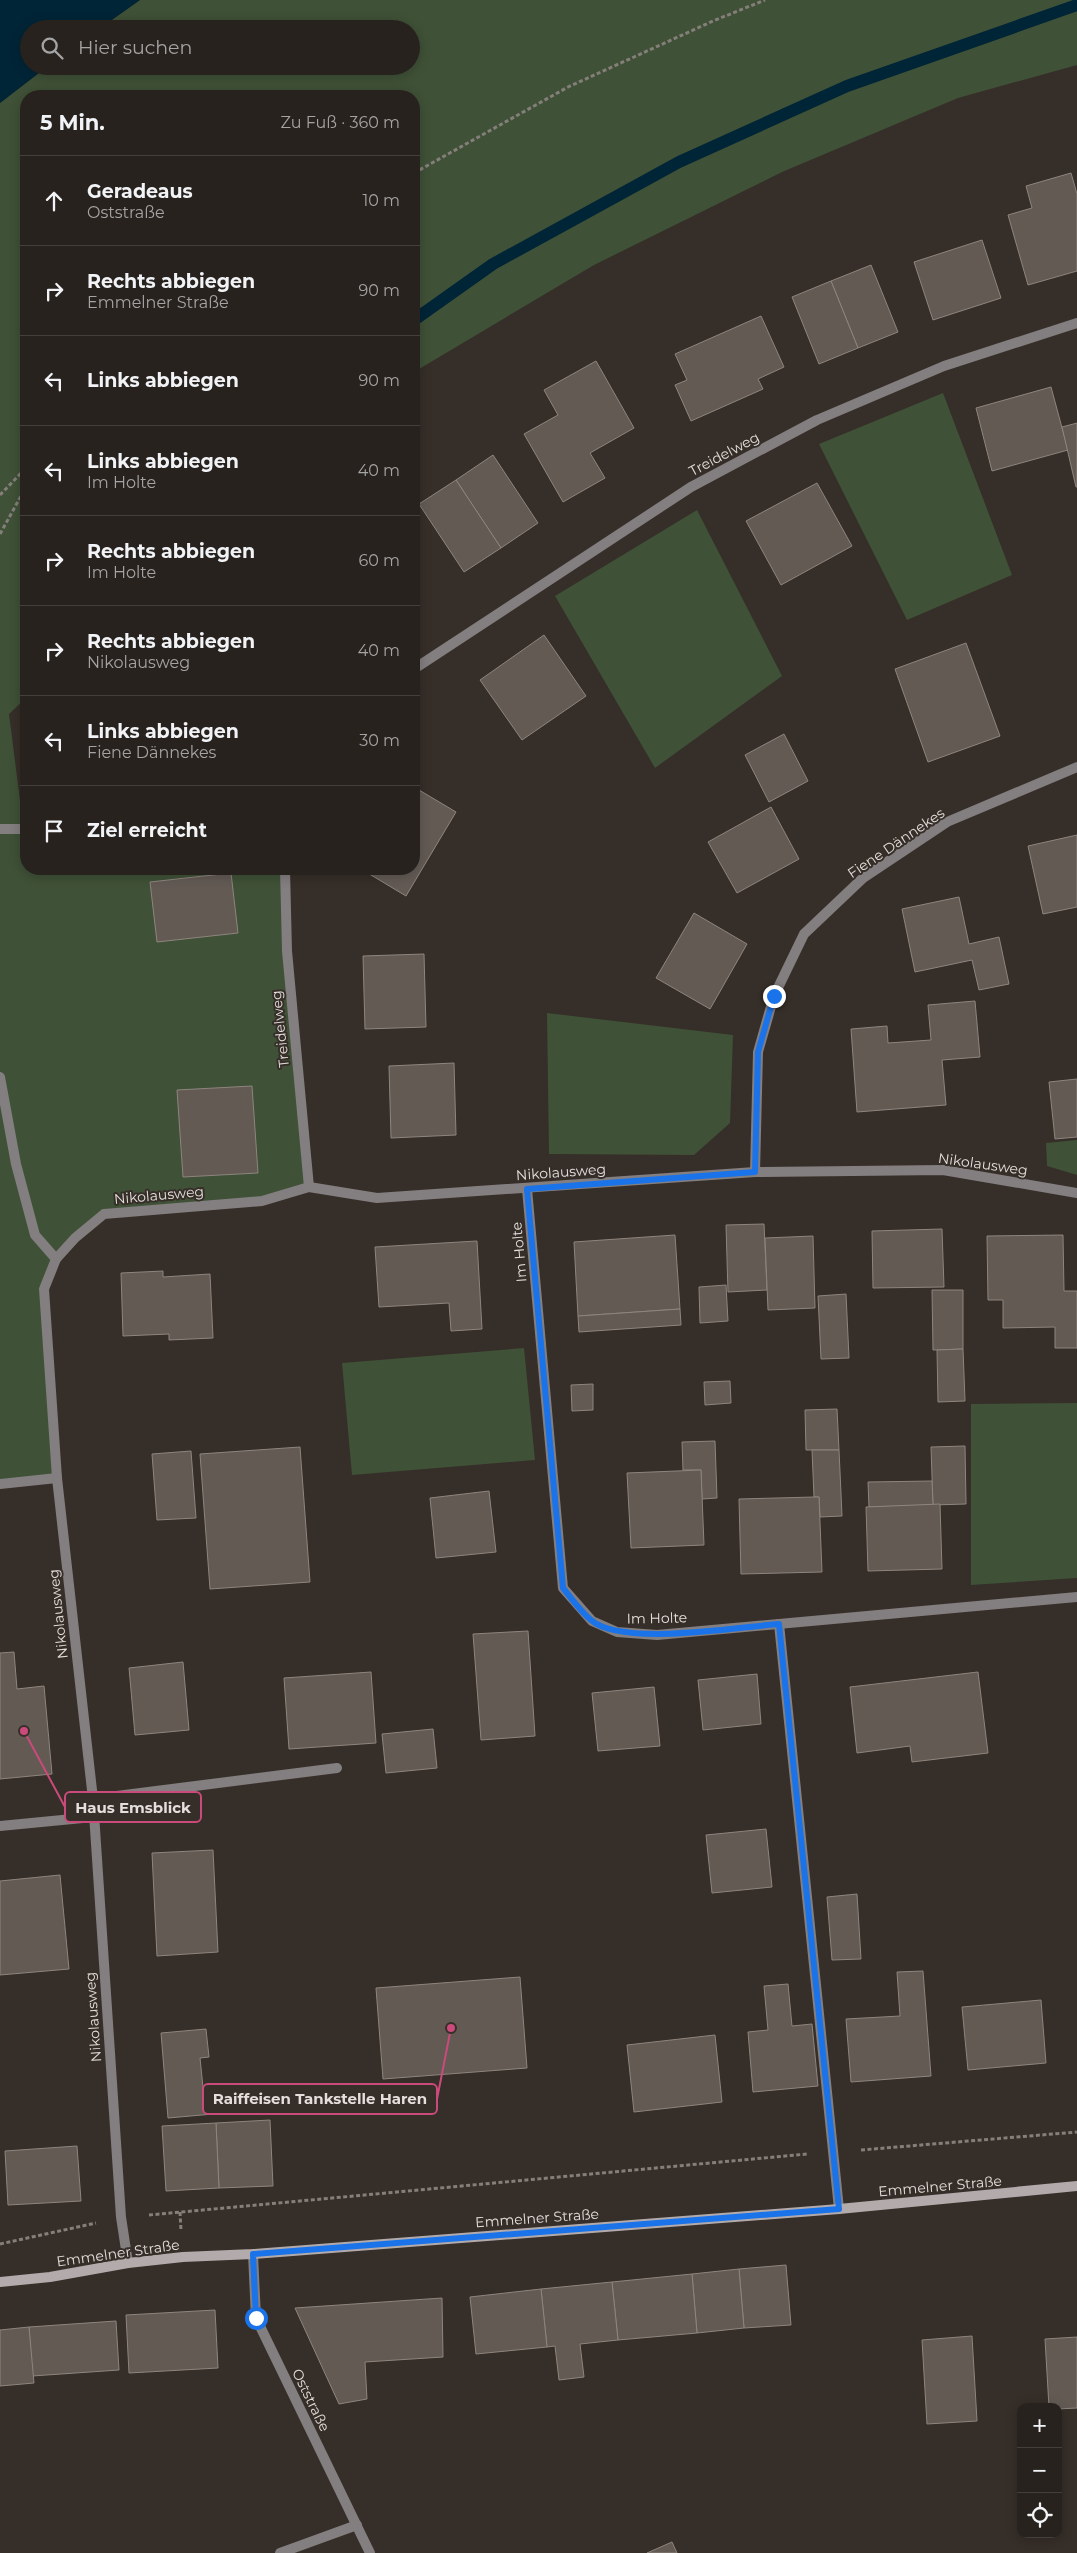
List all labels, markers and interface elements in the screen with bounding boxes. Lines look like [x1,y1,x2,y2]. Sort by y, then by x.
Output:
search box [20,20,420,75]
icon: search [38,34,66,62]
text: Hier suchen [78,36,192,59]
text: 5 Min. [40,110,105,135]
text: Zu Fuß · 360 m [281,113,400,132]
text: Geradeaus [87,180,193,203]
icon: ahead [40,187,68,215]
text: 10 m [362,191,400,210]
text: Oststraße [87,203,165,222]
text: Rechts abbiegen [87,270,255,293]
icon: right [40,277,68,305]
text: 90 m [358,281,400,300]
text: Emmelner Straße [87,293,229,312]
icon: left [40,367,68,395]
text: Links abbiegen [87,369,239,392]
text: 90 m [358,371,400,390]
street label: Treidelweg [686,428,762,480]
text: Links abbiegen [87,450,239,473]
icon: left [40,457,68,485]
text: 40 m [358,461,400,480]
text: Im Holte [87,473,156,492]
text: Rechts abbiegen [87,540,255,563]
icon: right [40,547,68,575]
text: 60 m [358,551,400,570]
text: Im Holte [87,563,156,582]
text: Rechts abbiegen [87,630,255,653]
icon: right [40,637,68,665]
text: 40 m [358,641,400,660]
text: Nikolausweg [87,653,190,672]
text: Links abbiegen [87,720,239,743]
icon: left [40,727,68,755]
text: 30 m [359,731,400,750]
text: Fiene Dännekes [87,743,216,762]
street label: Fiene Dännekes [844,804,948,882]
icon: arrive [40,817,68,845]
text: Ziel erreicht [87,819,207,842]
route end [763,985,786,1008]
street label: Treidelweg [267,990,293,1068]
street label: Nikolausweg [937,1149,1029,1179]
street label: Nikolausweg [515,1160,607,1184]
street label: Nikolausweg [113,1182,205,1208]
street label: Im Holte [507,1221,531,1283]
street label: Nikolausweg [44,1568,72,1660]
street label: Im Holte [627,1608,687,1628]
callout: Haus Emsblick [65,1792,201,1822]
text: Haus Emsblick [75,1798,191,1817]
street label: Nikolausweg [81,1971,105,2063]
callout: Raiffeisen Tankstelle Haren [203,2084,437,2114]
text: Raiffeisen Tankstelle Haren [213,2089,427,2108]
street label: Emmelner Straße [877,2172,1003,2200]
street label: Emmelner Straße [475,2205,599,2231]
street label: Emmelner Straße [55,2235,181,2271]
route start [245,2307,268,2330]
street label: Oststraße [288,2366,334,2434]
map controls [1017,2403,1062,2538]
button: + [1017,2403,1062,2448]
button: − [1017,2448,1062,2493]
button: locate [1017,2493,1062,2538]

